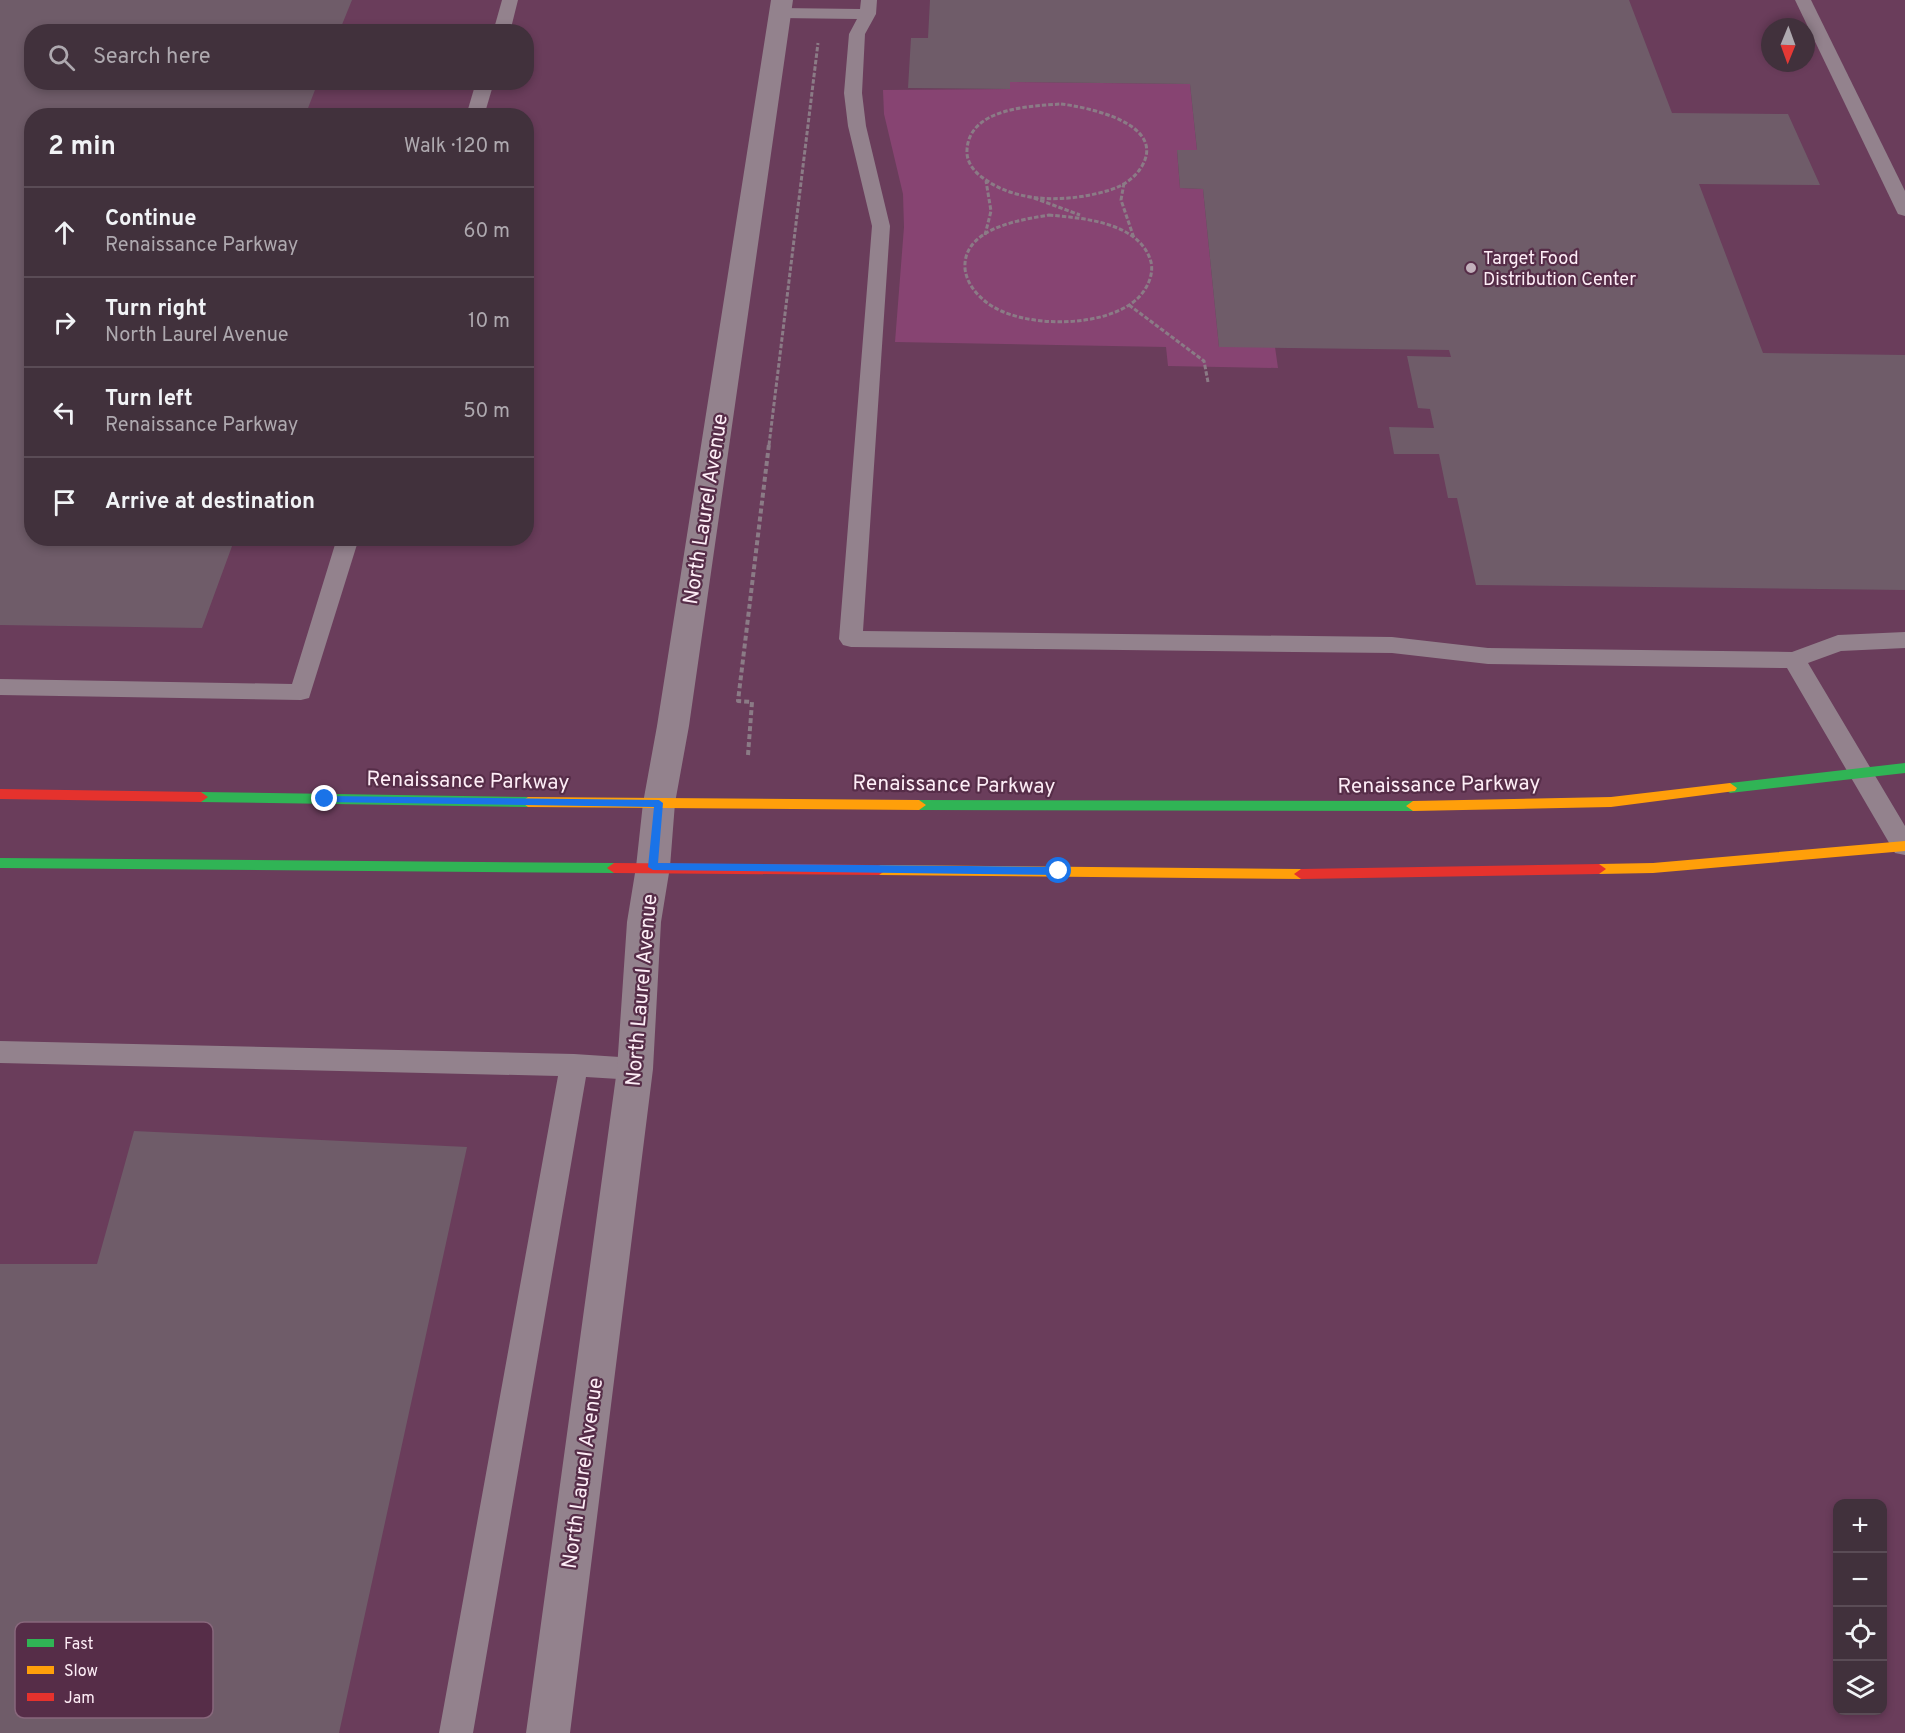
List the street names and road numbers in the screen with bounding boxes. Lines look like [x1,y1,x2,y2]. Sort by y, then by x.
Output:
street label: North Laurel Avenue [678,412,735,607]
street label: Renaissance Parkway [366,766,570,797]
street label: Renaissance Parkway [852,770,1056,801]
street label: Renaissance Parkway [1337,770,1541,801]
street label: North Laurel Avenue [621,893,664,1087]
street label: North Laurel Avenue [557,1376,610,1571]

